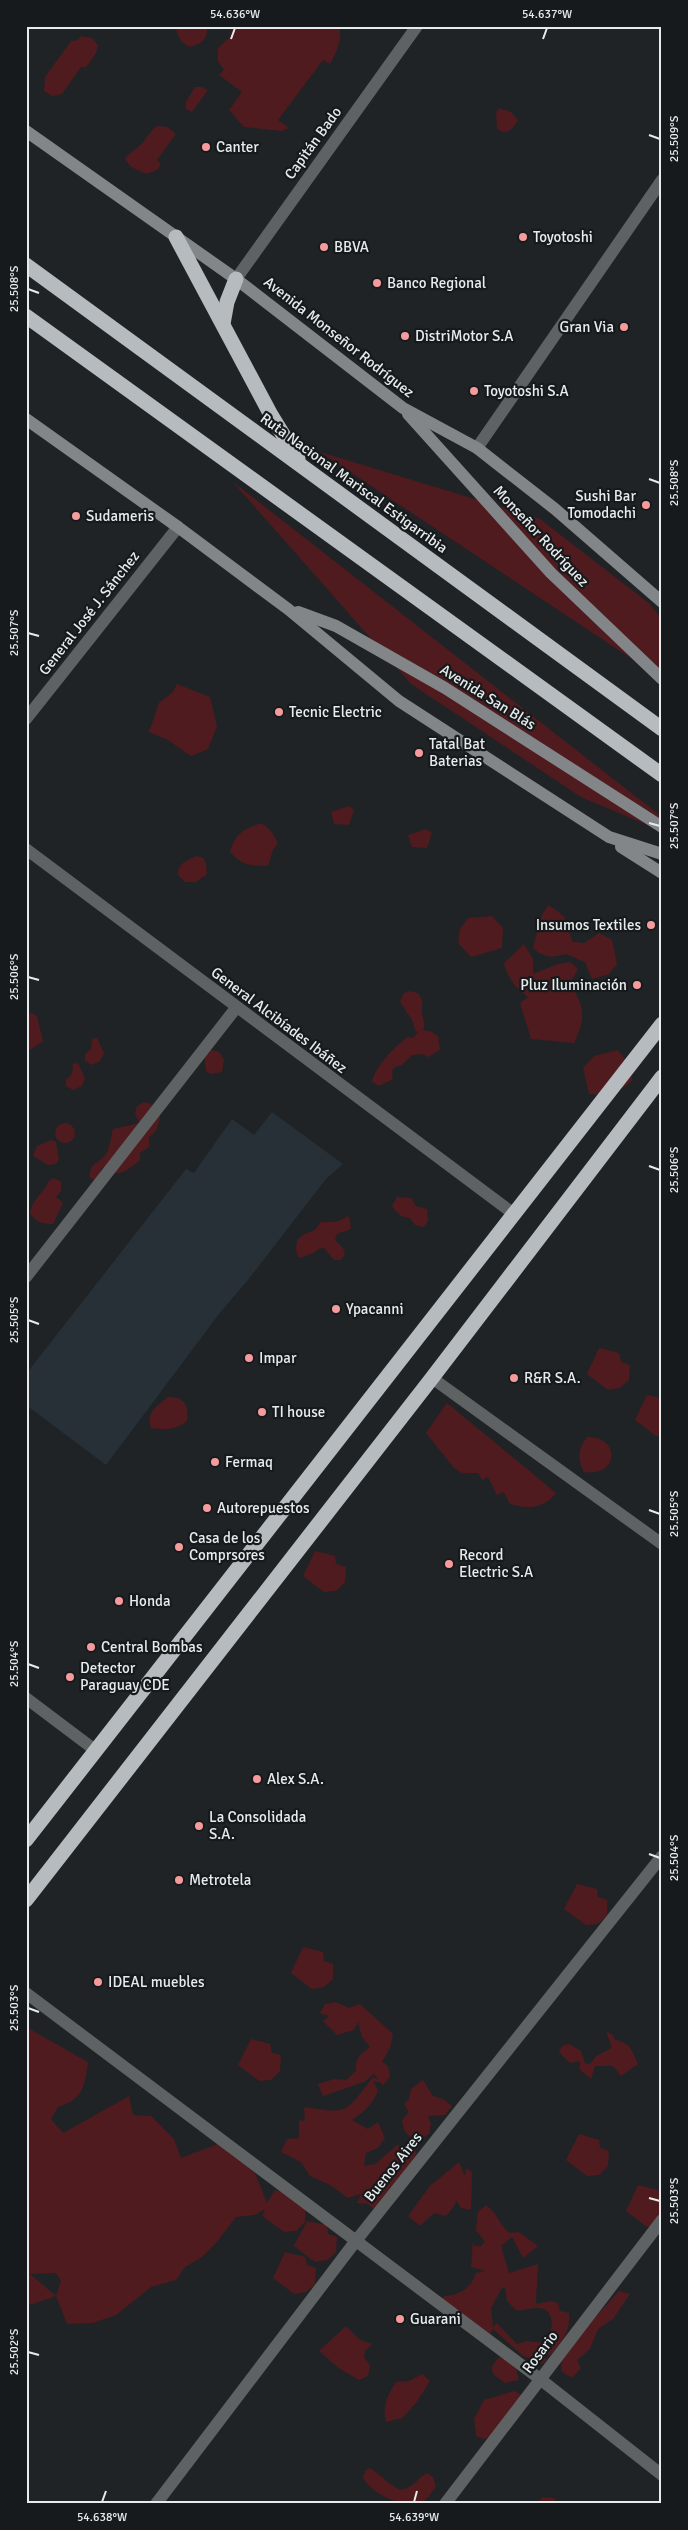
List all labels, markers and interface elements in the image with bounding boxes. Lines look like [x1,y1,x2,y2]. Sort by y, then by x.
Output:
text: 54.636°W [210,7,260,22]
text: 54.637°W [522,7,572,22]
street label: Capitán Bado [281,103,345,183]
text: 25.509°S [667,115,682,162]
place label: Canter [216,138,259,156]
marker: Canter [200,141,212,153]
place label: Toyotoshi [533,228,593,246]
marker: Toyotoshi [517,231,529,243]
place label: BBVA [334,238,369,256]
marker: BBVA [318,241,330,253]
text: 25.508°S [7,265,22,312]
street label: Avenida Monseñor Rodríguez [260,273,418,401]
place label: Banco Regional [387,274,486,292]
marker: Banco Regional [371,277,383,289]
place label: Gran Via [560,318,614,336]
marker: Gran Via [618,321,630,333]
place label: DistriMotor S.A [415,327,513,345]
marker: DistriMotor S.A [399,330,411,342]
place label: Toyotoshi S.A [484,382,569,400]
marker: Toyotoshi S.A [468,385,480,397]
street label: Ruta Nacional Mariscal Estigarribia [257,409,451,557]
text: 25.508°S [667,459,682,506]
street label: Monseñor Rodríguez [490,482,593,591]
place label: Sushi Bar Tomodachi [568,487,636,522]
marker: Sushi Bar Tomodachi [640,499,652,511]
place label: Sudameris [86,507,154,525]
marker: Sudameris [70,510,82,522]
street label: General José J. Sánchez [35,547,143,679]
text: 25.507°S [7,609,22,656]
street label: Avenida San Blás [437,660,539,734]
place label: Tecnic Electric [289,703,382,721]
marker: Tecnic Electric [273,706,285,718]
place label: Tatal Bat Baterias [429,735,485,770]
marker: Tatal Bat Baterias [413,747,425,759]
text: 25.507°S [667,802,682,849]
place label: Insumos Textiles [536,916,641,934]
marker: Insumos Textiles [645,919,657,931]
text: 25.506°S [7,953,22,1000]
street label: General Alcibíades Ibáñez [208,963,351,1077]
place label: Pluz Iluminación [520,976,627,994]
marker: Pluz Iluminación [631,979,643,991]
text: 25.506°S [667,1146,682,1193]
text: 25.505°S [7,1296,22,1343]
place label: Ypacanni [346,1300,404,1318]
marker: Ypacanni [330,1303,342,1315]
place label: Impar [259,1349,297,1367]
marker: Impar [243,1352,255,1364]
place label: R&R S.A. [524,1369,581,1387]
marker: R&R S.A. [508,1372,520,1384]
place label: TI house [272,1403,325,1421]
marker: TI house [256,1406,268,1418]
place label: Fermaq [225,1453,273,1471]
marker: Fermaq [209,1456,221,1468]
text: 25.505°S [667,1490,682,1537]
place label: Autorepuestos [217,1499,310,1517]
marker: Autorepuestos [201,1502,213,1514]
place label: Casa de los Comprsores [189,1529,265,1564]
marker: Casa de los Comprsores [173,1541,185,1553]
place label: Record Electric S.A [459,1546,533,1581]
marker: Record Electric S.A [443,1558,455,1570]
place label: Honda [129,1592,171,1610]
marker: Honda [113,1595,125,1607]
place label: Central Bombas [101,1638,203,1656]
text: 25.504°S [7,1640,22,1687]
marker: Central Bombas [85,1641,97,1653]
place label: Detector Paraguay CDE [80,1659,170,1694]
marker: Detector Paraguay CDE [64,1671,76,1683]
place label: Alex S.A. [267,1770,324,1788]
marker: Alex S.A. [251,1773,263,1785]
place label: La Consolidada S.A. [209,1808,306,1843]
marker: La Consolidada S.A. [193,1820,205,1832]
text: 25.504°S [667,1834,682,1881]
place label: Metrotela [189,1871,251,1889]
marker: Metrotela [173,1874,185,1886]
place label: IDEAL muebles [108,1973,205,1991]
marker: IDEAL muebles [92,1976,104,1988]
text: 25.503°S [7,1984,22,2031]
street label: Buenos Aires [360,2128,426,2205]
text: 25.503°S [667,2177,682,2224]
place label: Guarani [410,2310,461,2328]
marker: Guarani [394,2313,406,2325]
street label: Rosario [518,2327,562,2377]
text: 25.502°S [7,2328,22,2375]
text: 54.638°W [77,2510,127,2525]
text: 54.639°W [389,2510,439,2525]

